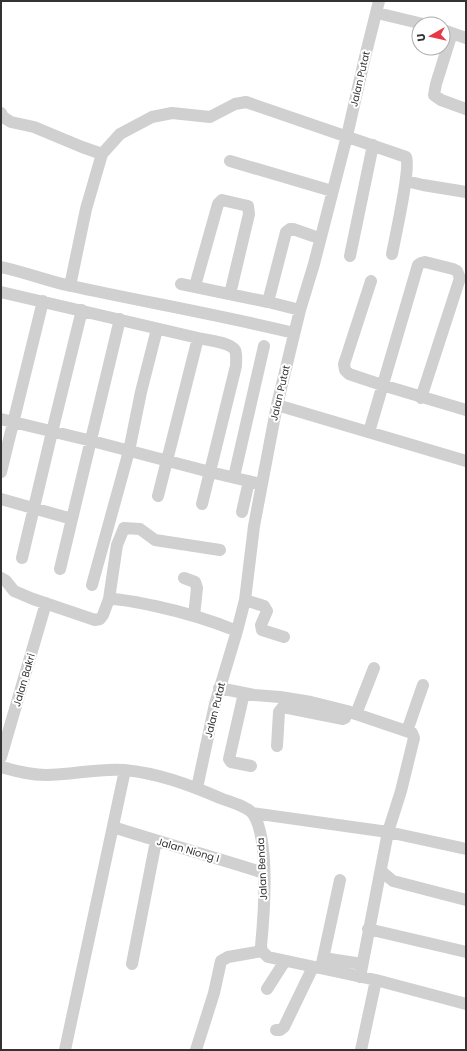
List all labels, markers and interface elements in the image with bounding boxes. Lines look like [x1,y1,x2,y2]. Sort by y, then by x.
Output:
north arrow [411,16,451,56]
text: U [413,32,430,42]
street label: Jalan Putat [346,49,374,108]
street label: Jalan Putat [266,363,294,422]
street label: Jalan Bakri [9,652,39,708]
street label: Jalan Putat [201,680,229,739]
street label: Jalan Niong I [155,834,221,866]
street label: Jalan Benda [253,837,271,901]

